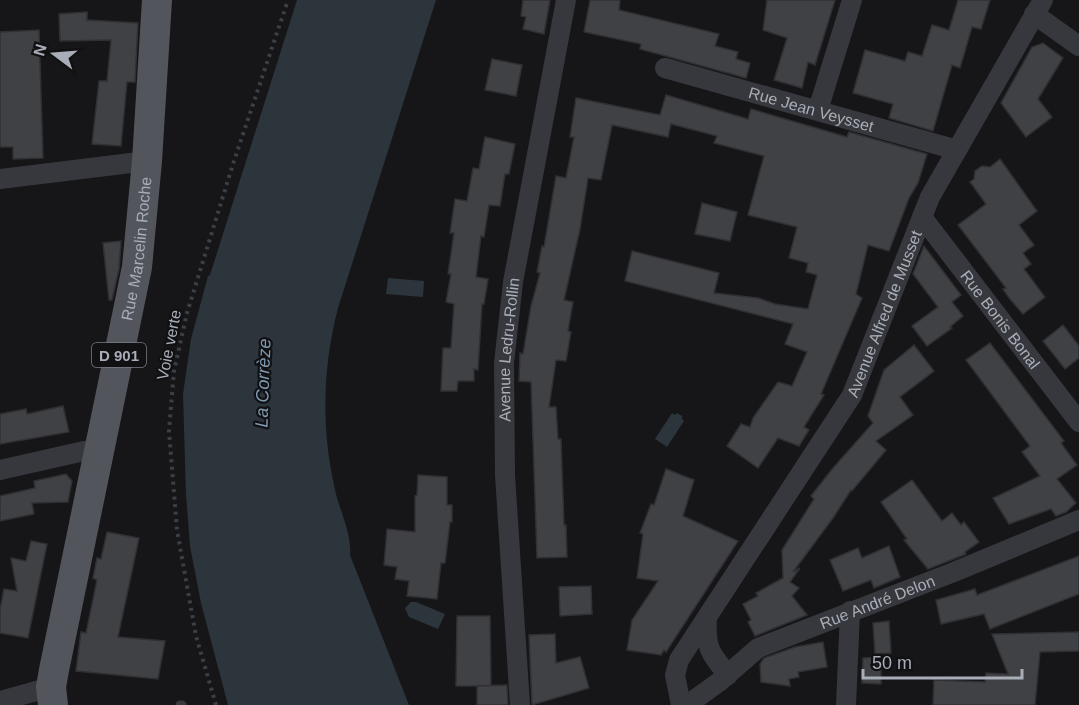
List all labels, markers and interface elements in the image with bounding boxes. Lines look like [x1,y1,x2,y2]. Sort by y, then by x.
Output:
north arrow [24,24,84,84]
text: N [30,42,50,58]
street label: Rue Jean Veysset [747,83,876,135]
street label: Rue Marcelin Roche [118,176,154,322]
street label: Avenue Alfred de Musset [844,227,925,399]
street label: Rue Bonis Bonal [957,267,1043,372]
street label: Avenue Ledru-Rollin [496,277,522,422]
street label: Voie verte [154,308,184,382]
water label: La Corrèze [251,338,275,428]
road number: D 901 [92,343,146,367]
street label: Rue André Delon [817,572,937,632]
scale bar [863,642,1022,680]
text: 50 m [872,653,912,673]

